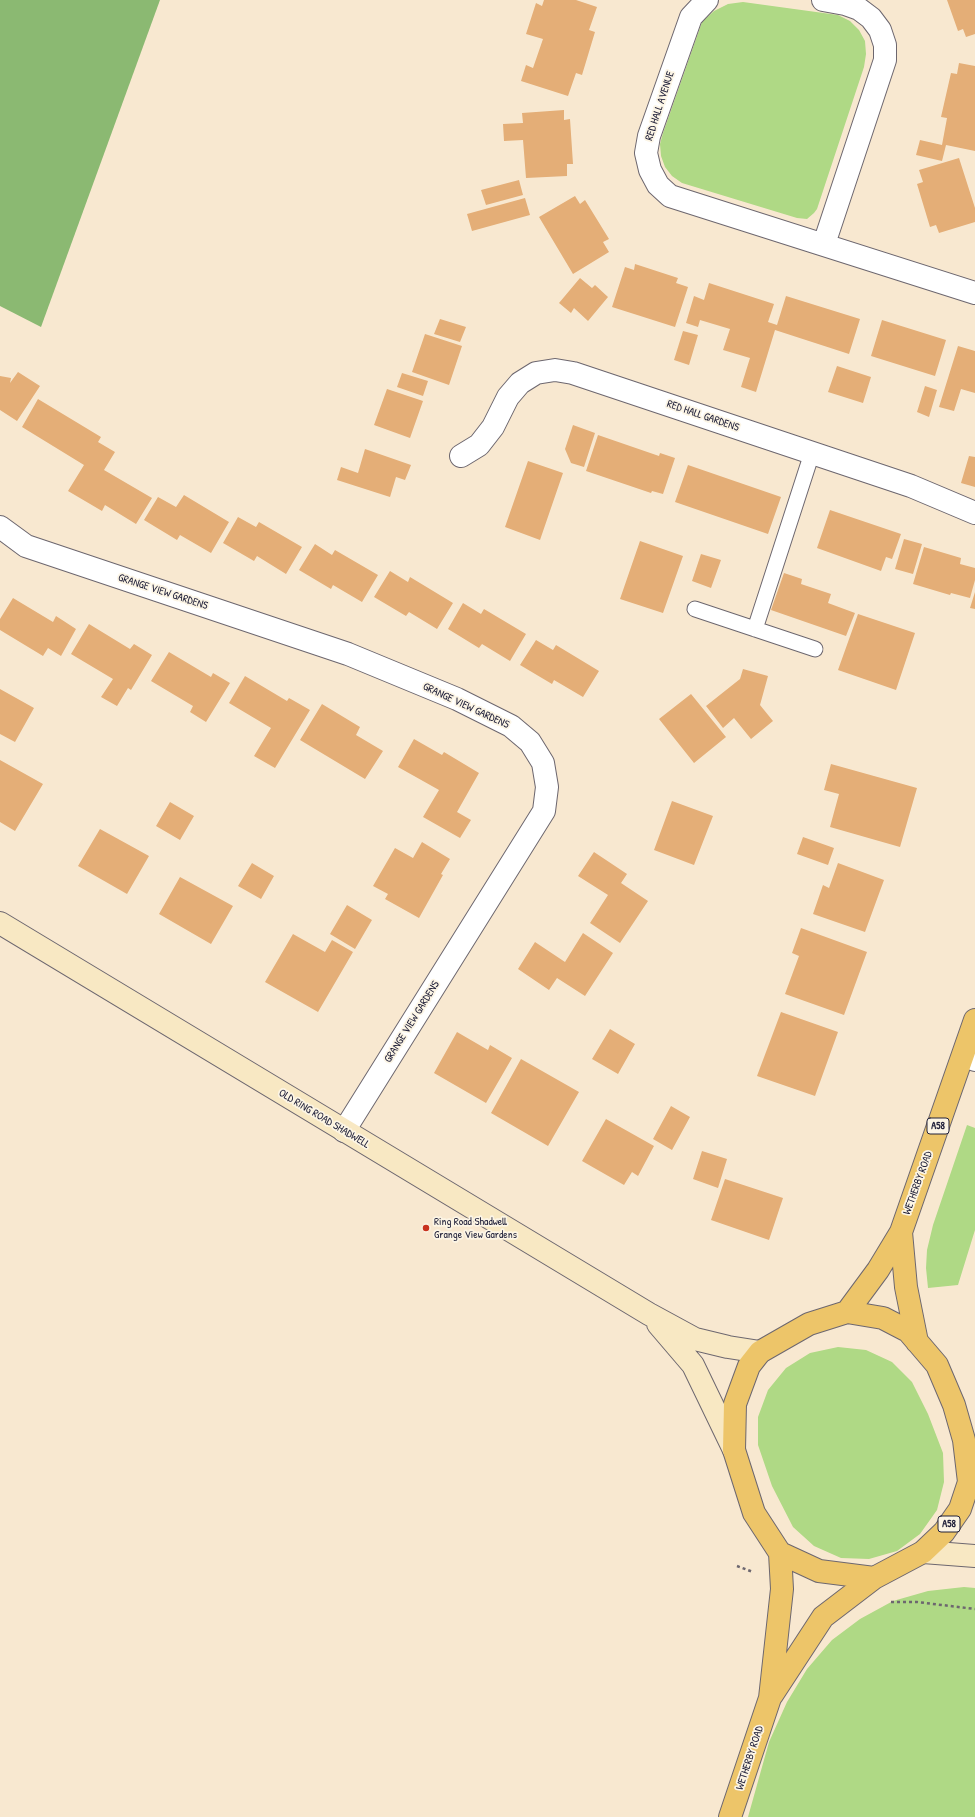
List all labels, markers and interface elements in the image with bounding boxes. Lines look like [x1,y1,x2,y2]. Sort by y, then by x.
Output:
street label: RED HALL AVENUE [643,70,677,142]
street label: RED HALL GARDENS [665,397,741,435]
street label: GRANGE VIEW GARDENS [116,571,210,613]
street label: GRANGE VIEW GARDENS [421,680,511,732]
street label: GRANGE VIEW GARDENS [382,979,442,1065]
street label: OLD RING ROAD SHADWELL [276,1087,372,1151]
road number: A58 [927,1118,949,1134]
street label: WETHERBY ROAD [900,1150,936,1216]
place label: Ring Road Shadwell Grange View Gardens [434,1215,517,1241]
marker: Ring Road Shadwell Grange View Gardens [421,1223,431,1233]
road number: A58 [938,1516,960,1532]
street label: WETHERBY ROAD [733,1724,767,1792]

